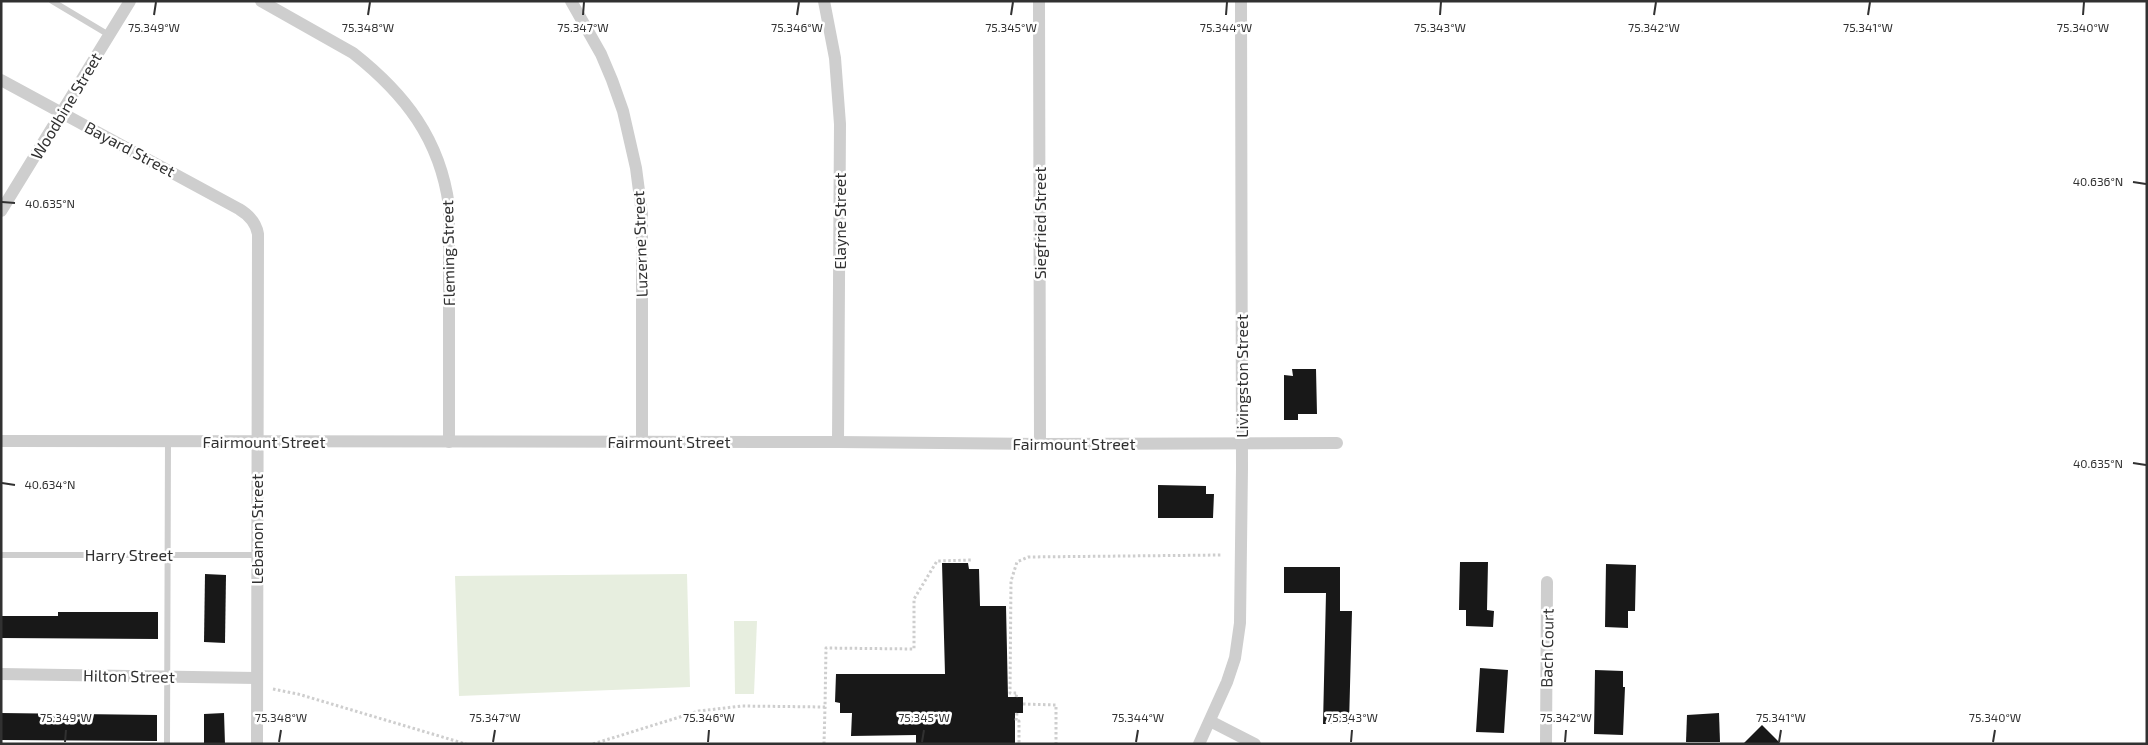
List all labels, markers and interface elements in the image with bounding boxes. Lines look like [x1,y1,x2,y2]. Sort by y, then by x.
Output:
text: 75.349°W [128,20,180,34]
text: 75.348°W [342,20,394,34]
text: 75.347°W [557,20,609,34]
text: 75.346°W [771,20,823,34]
text: 75.345°W [985,20,1037,34]
text: 75.344°W [1200,20,1252,34]
text: 75.343°W [1414,20,1466,34]
text: 75.342°W [1628,20,1680,34]
text: 75.341°W [1843,20,1893,34]
text: 75.340°W [2057,20,2109,34]
street label: Woodbine Street [26,49,105,163]
street label: Bayard Street [82,117,179,180]
street label: Siegfried Street [1030,167,1049,279]
street label: Elayne Street [830,173,849,269]
text: 40.636°N [2073,174,2123,188]
street label: Luzerne Street [628,191,651,298]
text: 40.635°N [25,196,75,210]
street label: Fleming Street [437,200,458,306]
street label: Livingston Street [1232,314,1251,438]
street label: Fairmount Street [202,432,326,451]
street label: Fairmount Street [607,432,731,451]
street label: Fairmount Street [1012,434,1136,453]
text: 40.635°N [2073,456,2123,470]
street label: Lebanon Street [247,474,266,584]
text: 40.634°N [24,477,76,491]
street label: Harry Street [85,545,173,564]
street label: Bach Court [1536,608,1557,688]
street label: Hilton Street [83,665,175,686]
text: 75.349°W [40,710,92,724]
text: 75.348°W [255,710,307,724]
text: 75.347°W [469,710,521,724]
text: 75.346°W [683,710,735,724]
text: 75.345°W [898,710,950,724]
text: 75.344°W [1112,710,1164,724]
text: 75.343°W [1326,710,1378,724]
text: 75.342°W [1540,710,1592,724]
text: 75.341°W [1756,710,1806,724]
text: 75.340°W [1969,710,2021,724]

